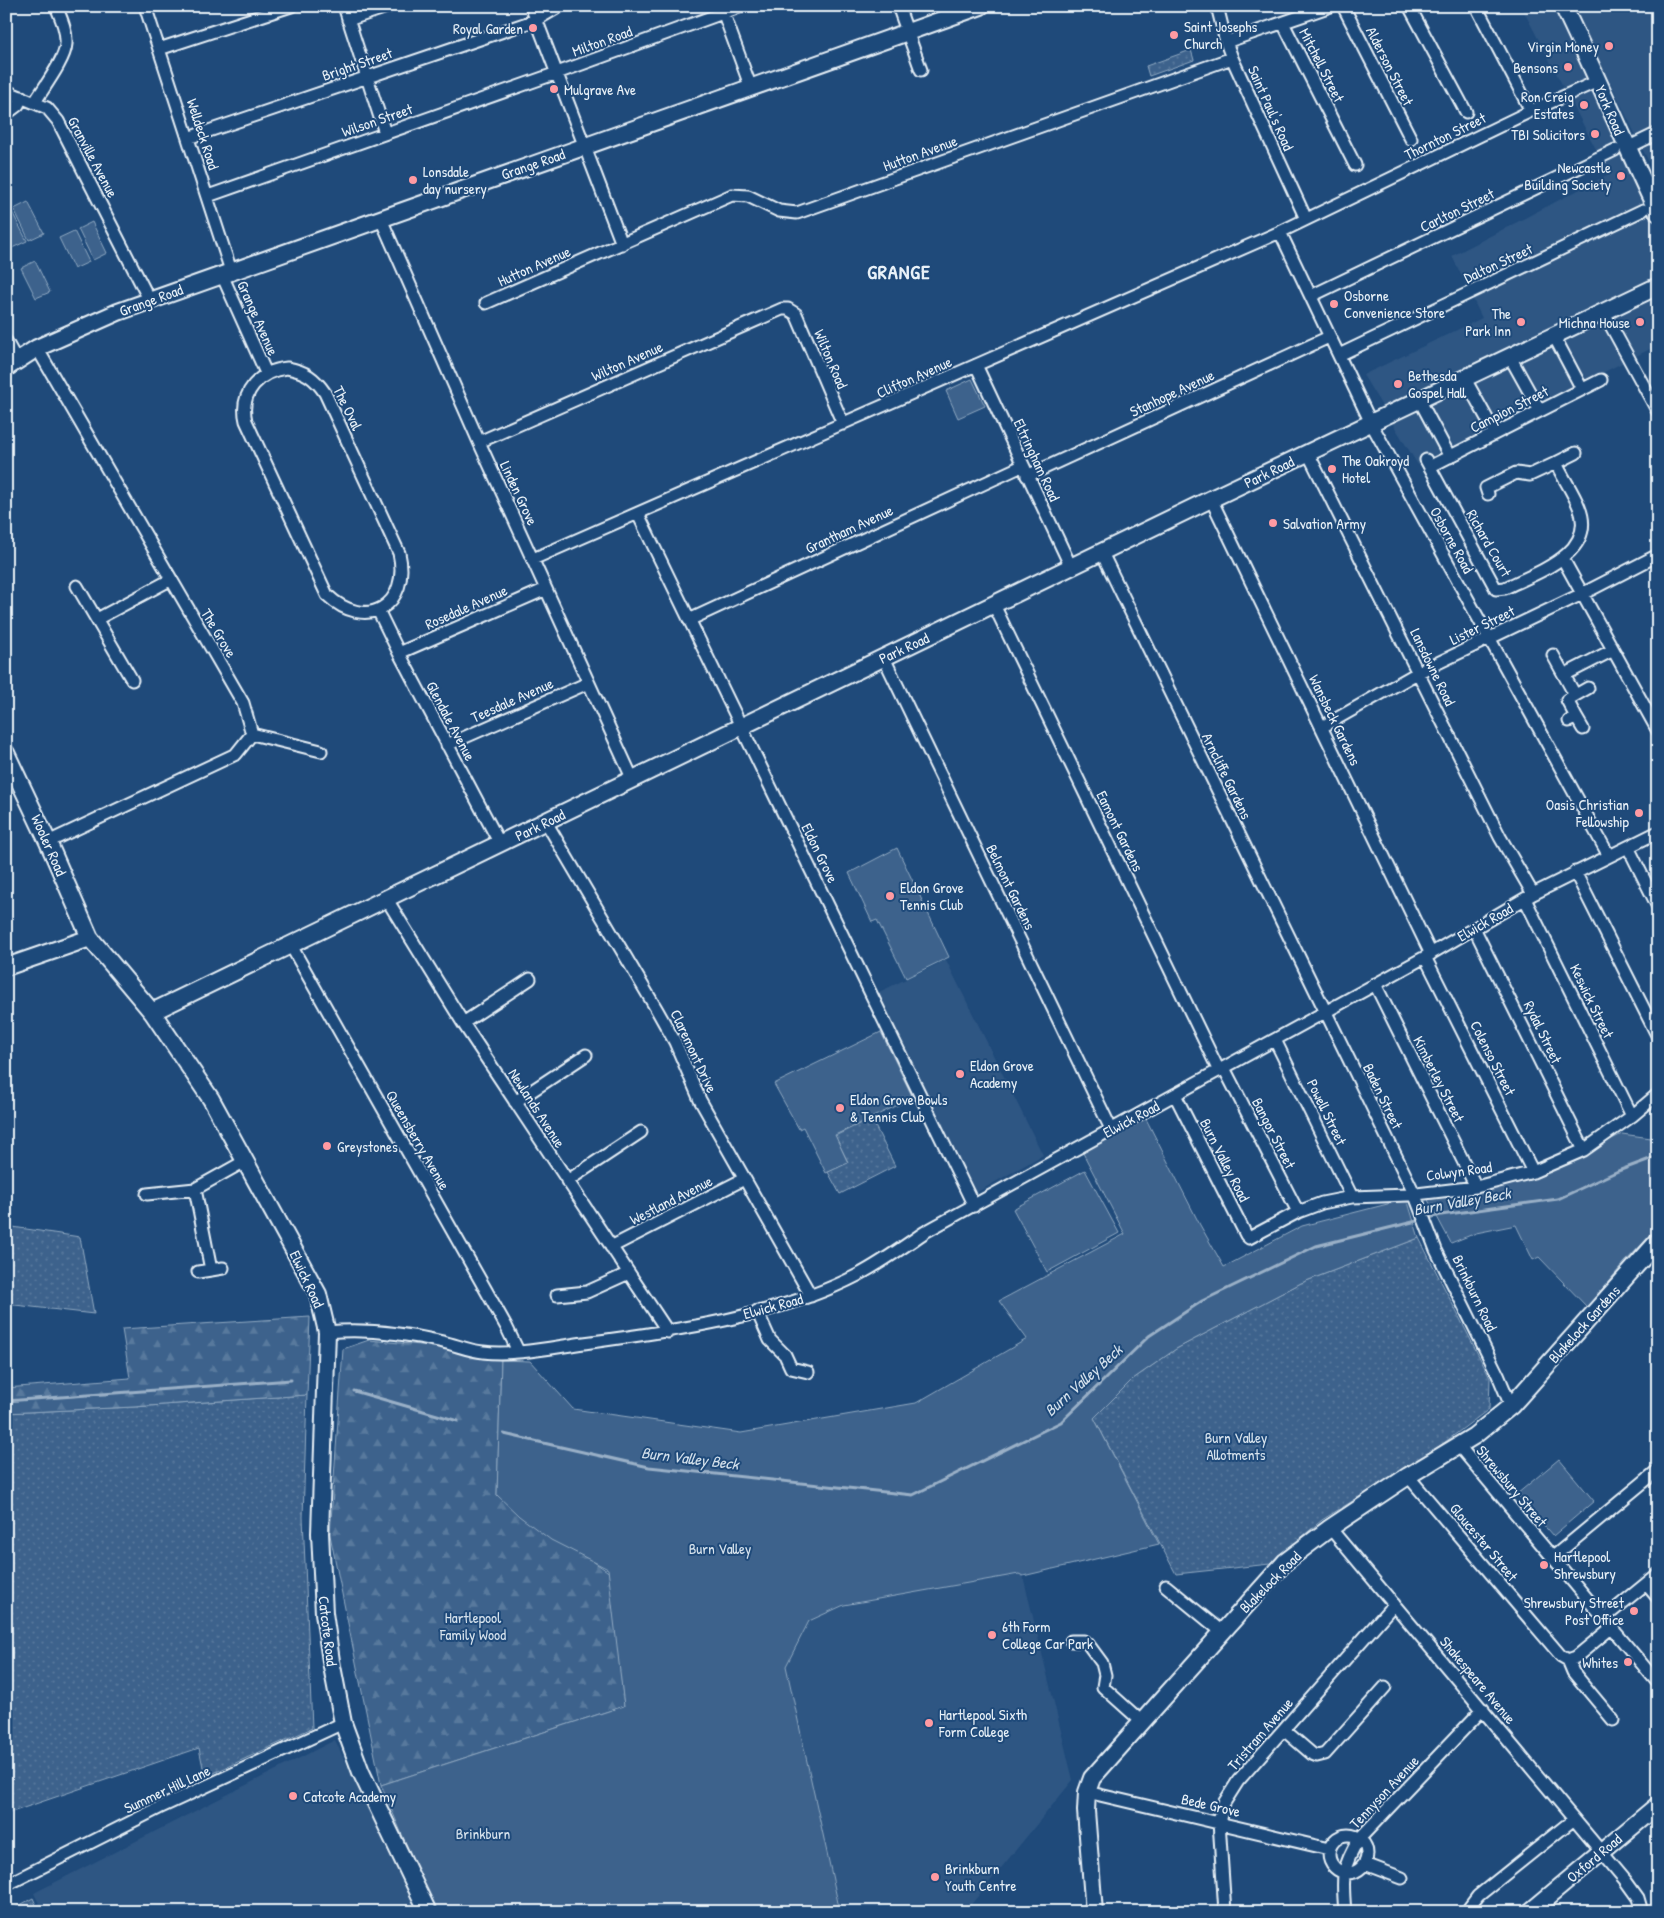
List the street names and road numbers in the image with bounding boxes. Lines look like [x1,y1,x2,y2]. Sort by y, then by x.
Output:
street label: Milton Road [569,20,635,62]
street label: Alderson Street [1361,23,1419,110]
street label: Mitchell Street [1294,24,1350,106]
street label: Bright Street [319,42,396,86]
street label: Saint Paul's Road [1243,62,1299,154]
street label: York Road [1590,82,1630,138]
street label: Welldeck Road [182,96,224,172]
street label: Wilson Street [339,98,416,142]
street label: Thornton Street [1401,107,1490,165]
street label: Granville Avenue [63,113,123,201]
street label: Hutton Avenue [880,130,960,176]
street label: Grange Road [498,143,568,185]
street label: Carlton Street [1416,183,1498,237]
street label: Dalton Street [1460,238,1536,288]
street label: Hutton Avenue [494,241,574,291]
street label: Grange Avenue [232,277,284,359]
street label: Grange Road [116,279,186,321]
street label: Wilton Road [809,326,853,392]
street label: Wilton Avenue [588,336,666,386]
street label: Clifton Avenue [873,351,955,403]
street label: Stanhope Avenue [1126,364,1218,422]
street label: Campion Street [1466,380,1553,438]
street label: The Oval [328,382,368,434]
street label: Eltringham Road [1009,415,1065,505]
street label: Park Road [1241,451,1298,493]
street label: Linden Grove [495,457,543,529]
street label: Grantham Avenue [802,499,896,559]
street label: Osborne Road [1425,503,1479,577]
street label: Richard Court [1461,506,1517,581]
street label: Rosedale Avenue [422,580,510,634]
street label: Lister Street [1446,600,1519,650]
street label: The Grove [196,605,242,661]
street label: Lansdowne Road [1405,625,1461,709]
street label: Park Road [875,627,933,669]
street label: Wansbeck Gardens [1304,671,1366,769]
street label: Teesdale Avenue [468,673,556,727]
street label: Glendale Avenue [421,678,481,764]
street label: Arncliffe Gardens [1197,729,1257,823]
street label: Eamont Gardens [1091,787,1149,875]
street label: Park Road [512,804,569,846]
street label: Wooler Road [26,811,72,879]
street label: Eldon Grove [797,820,843,886]
street label: Belmont Gardens [981,841,1041,933]
street label: Elwick Road [1453,898,1517,946]
street label: Keswick Street [1565,960,1619,1042]
street label: Rydal Street [1519,997,1568,1068]
street label: Claremont Drive [666,1006,722,1096]
street label: Colenso Street [1465,1017,1521,1100]
street label: Kimberley Street [1408,1032,1470,1126]
street label: Baden Street [1358,1060,1408,1133]
street label: Newlands Avenue [504,1064,571,1152]
street label: Powell Street [1302,1075,1352,1149]
street label: Queensberry Avenue [381,1086,455,1194]
street label: Bangor Street [1247,1094,1301,1173]
street label: Elwick Road [1099,1095,1163,1143]
street label: Burn Valley Road [1195,1115,1255,1205]
street label: Colwyn Road [1425,1156,1493,1186]
street label: Westland Avenue [626,1170,716,1230]
street label: Elwick Road [285,1247,329,1311]
street label: Brinkburn Road [1447,1251,1503,1335]
street label: Blakelock Gardens [1543,1280,1625,1368]
street label: Elwick Road [741,1288,805,1324]
street label: Shrewsbury Street [1472,1441,1553,1532]
street label: Gloucester Street [1445,1498,1523,1586]
street label: Blakelock Road [1234,1546,1306,1618]
street label: Catcote Road [313,1595,343,1667]
street label: Shakespeare Avenue [1435,1632,1521,1728]
street label: Tristram Avenue [1222,1693,1298,1775]
street label: Tennyson Avenue [1345,1751,1423,1833]
street label: Summer Hill Lane [120,1760,214,1818]
street label: Bede Grove [1179,1788,1243,1822]
street label: Oxford Road [1562,1829,1626,1887]

